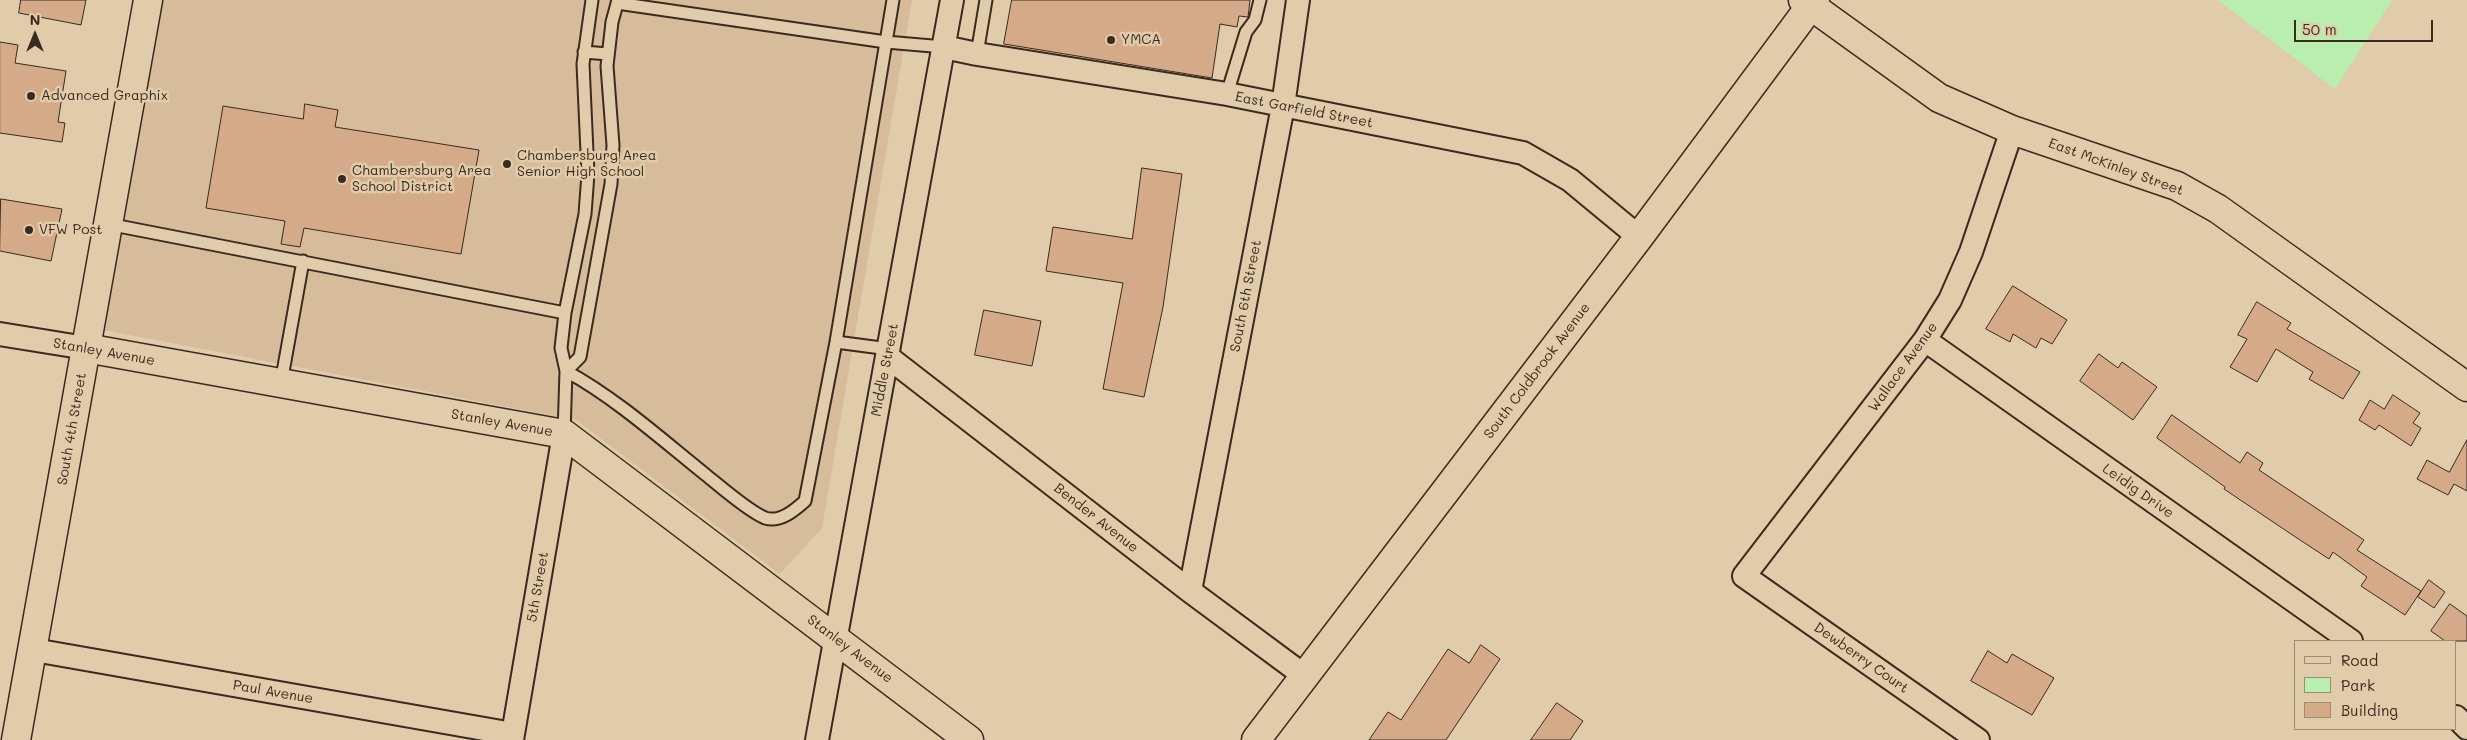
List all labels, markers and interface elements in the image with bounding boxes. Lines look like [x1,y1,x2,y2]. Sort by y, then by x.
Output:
north arrow [10,10,60,60]
text: N [30,10,40,29]
scale bar [2297,10,2436,42]
text: 50 m [2302,19,2337,39]
place label: YMCA [1121,32,1161,48]
marker: YMCA [1105,34,1117,46]
place label: Advanced Graphix [41,88,168,104]
street label: East Garfield Street [1234,88,1374,132]
marker: Advanced Graphix [25,90,37,102]
street label: East McKinley Street [2046,135,2186,199]
place label: Chambersburg Area Senior High School [517,148,656,180]
marker: Chambersburg Area Senior High School [501,158,513,170]
place label: Chambersburg Area School District [352,163,491,196]
marker: Chambersburg Area School District [336,173,348,185]
place label: VFW Post [39,222,102,238]
marker: VFW Post [23,224,35,236]
street label: South 6th Street [1227,238,1265,354]
street label: South Coldbrook Avenue [1480,300,1594,442]
street label: Wallace Avenue [1865,319,1941,415]
street label: Middle Street [868,322,902,418]
street label: Stanley Avenue [52,335,156,369]
street label: South 4th Street [54,372,90,486]
street label: Stanley Avenue [450,406,554,440]
street label: Leidig Drive [2099,460,2177,522]
street label: Bender Avenue [1050,480,1142,556]
street label: 5th Street [524,550,552,624]
street label: Stanley Avenue [804,611,896,687]
street label: Dewberry Court [1810,619,1912,697]
legend [2294,640,2457,730]
text: Road [2341,650,2378,670]
text: Park [2341,675,2375,695]
street label: Paul Avenue [231,677,315,707]
text: Building [2341,700,2398,720]

